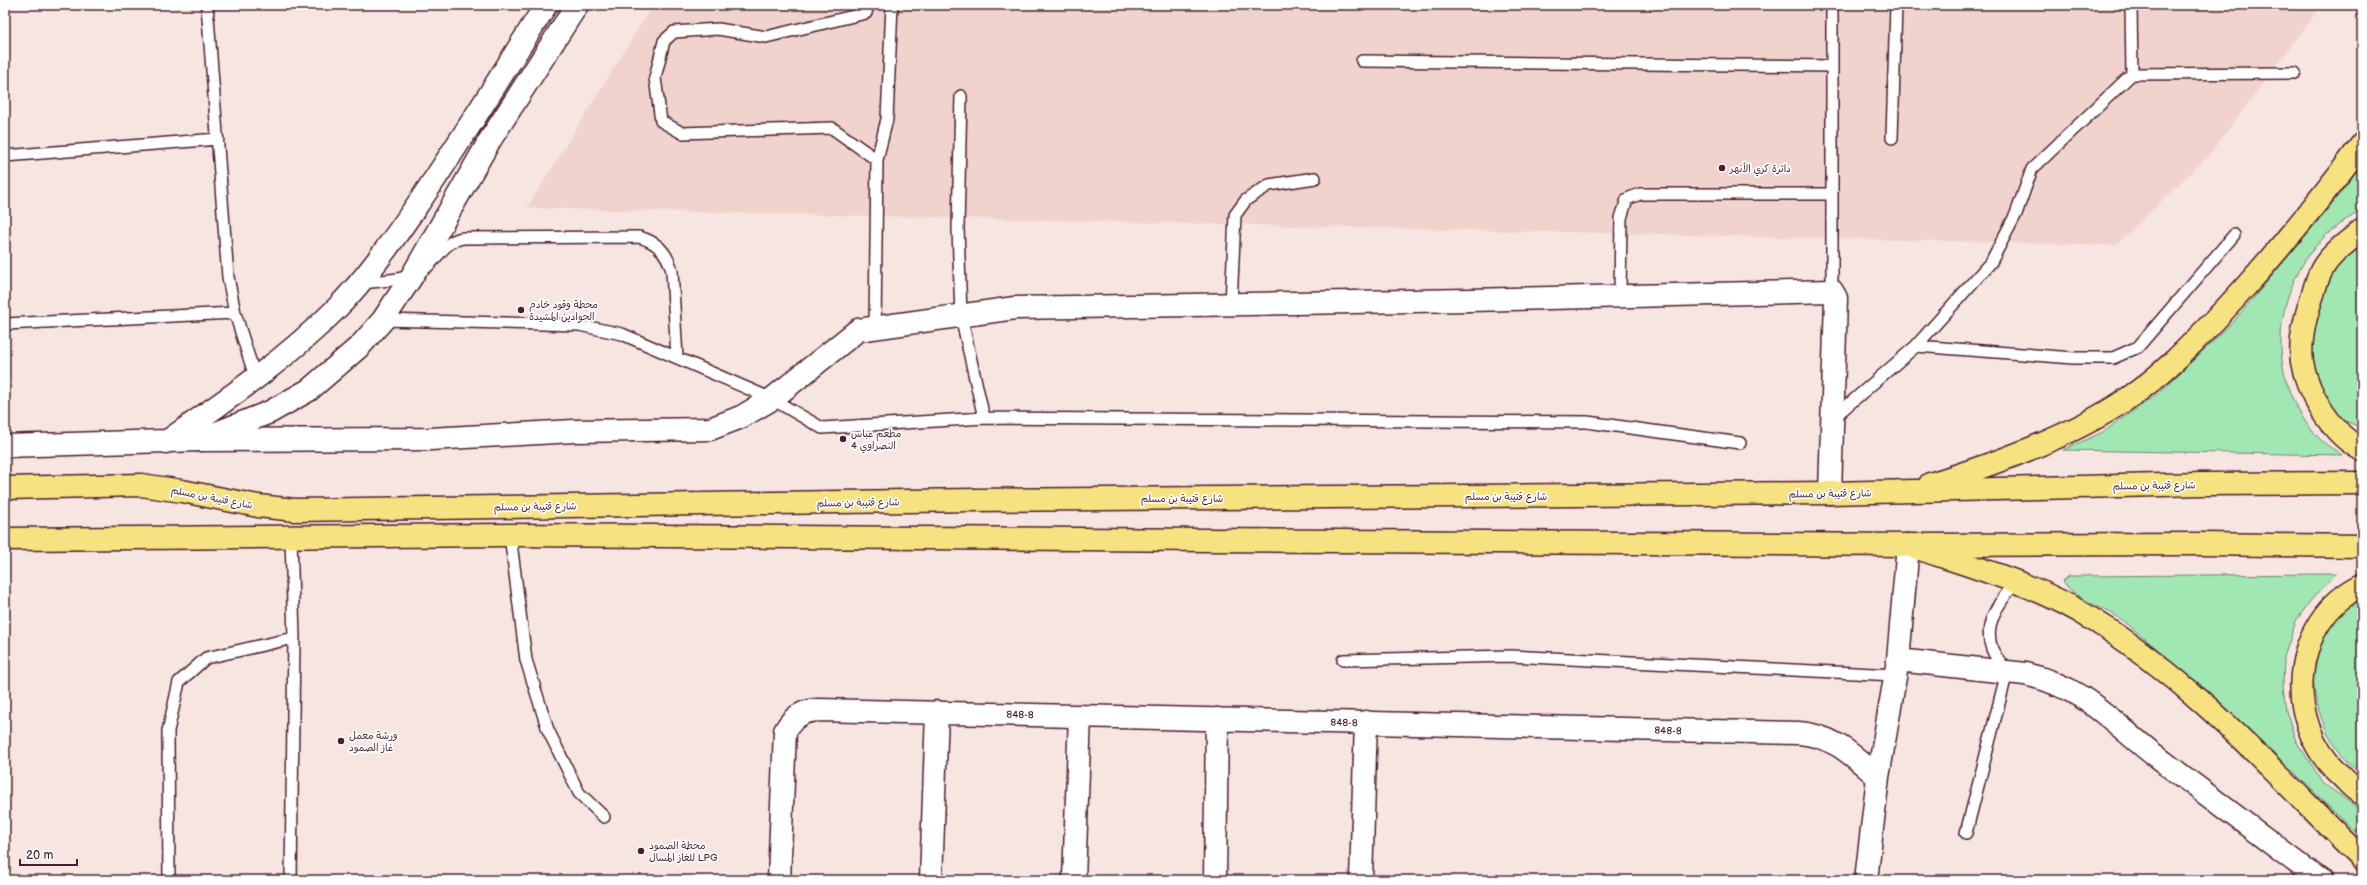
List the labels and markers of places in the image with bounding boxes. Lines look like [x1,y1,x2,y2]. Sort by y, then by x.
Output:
place label: دائرة كري الأنهر [1729,162,1791,177]
marker: دائرة كري الأنهر [1717,163,1727,173]
place label: محطة وقود خادم الجوادين المشيدة [529,299,598,323]
marker: محطة وقود خادم الجوادين المشيدة [516,305,526,315]
place label: مطعم عباس النصراوي 4 [851,428,902,454]
marker: مطعم عباس النصراوي 4 [838,434,848,444]
place label: ورشة معمل غاز الصمود [349,730,398,754]
marker: ورشة معمل غاز الصمود [336,736,346,746]
place label: محطة الصمود للغاز المسال LPG [649,840,718,864]
marker: محطة الصمود للغاز المسال LPG [636,846,646,856]

